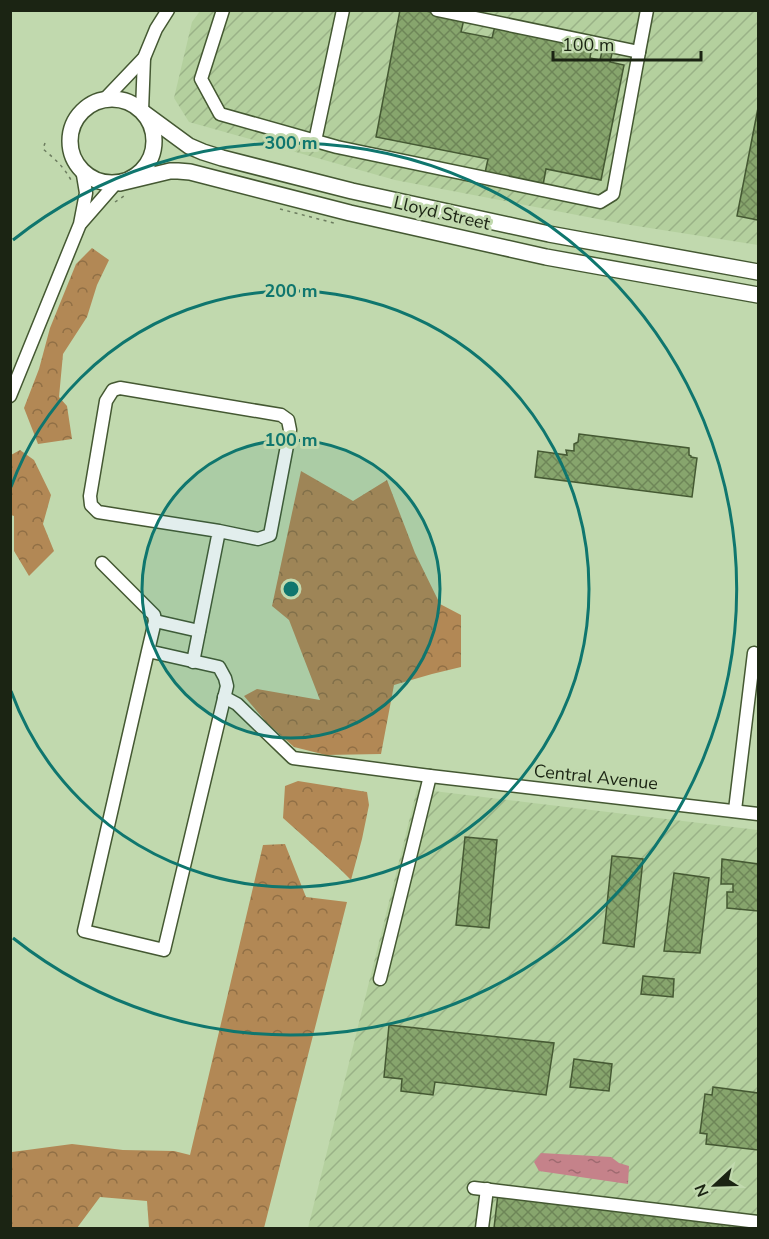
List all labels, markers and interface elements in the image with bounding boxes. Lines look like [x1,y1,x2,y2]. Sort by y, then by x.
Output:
scale bar [553,24,702,62]
text: 100 m [562,33,614,57]
text: 300 m [264,131,318,155]
street label: Lloyd Street [391,190,493,236]
text: 200 m [264,279,318,303]
text: 100 m [264,428,318,452]
centre of rings [281,579,301,599]
street label: Central Avenue [533,759,659,795]
north arrow [685,1155,745,1215]
text: N [690,1181,714,1200]

